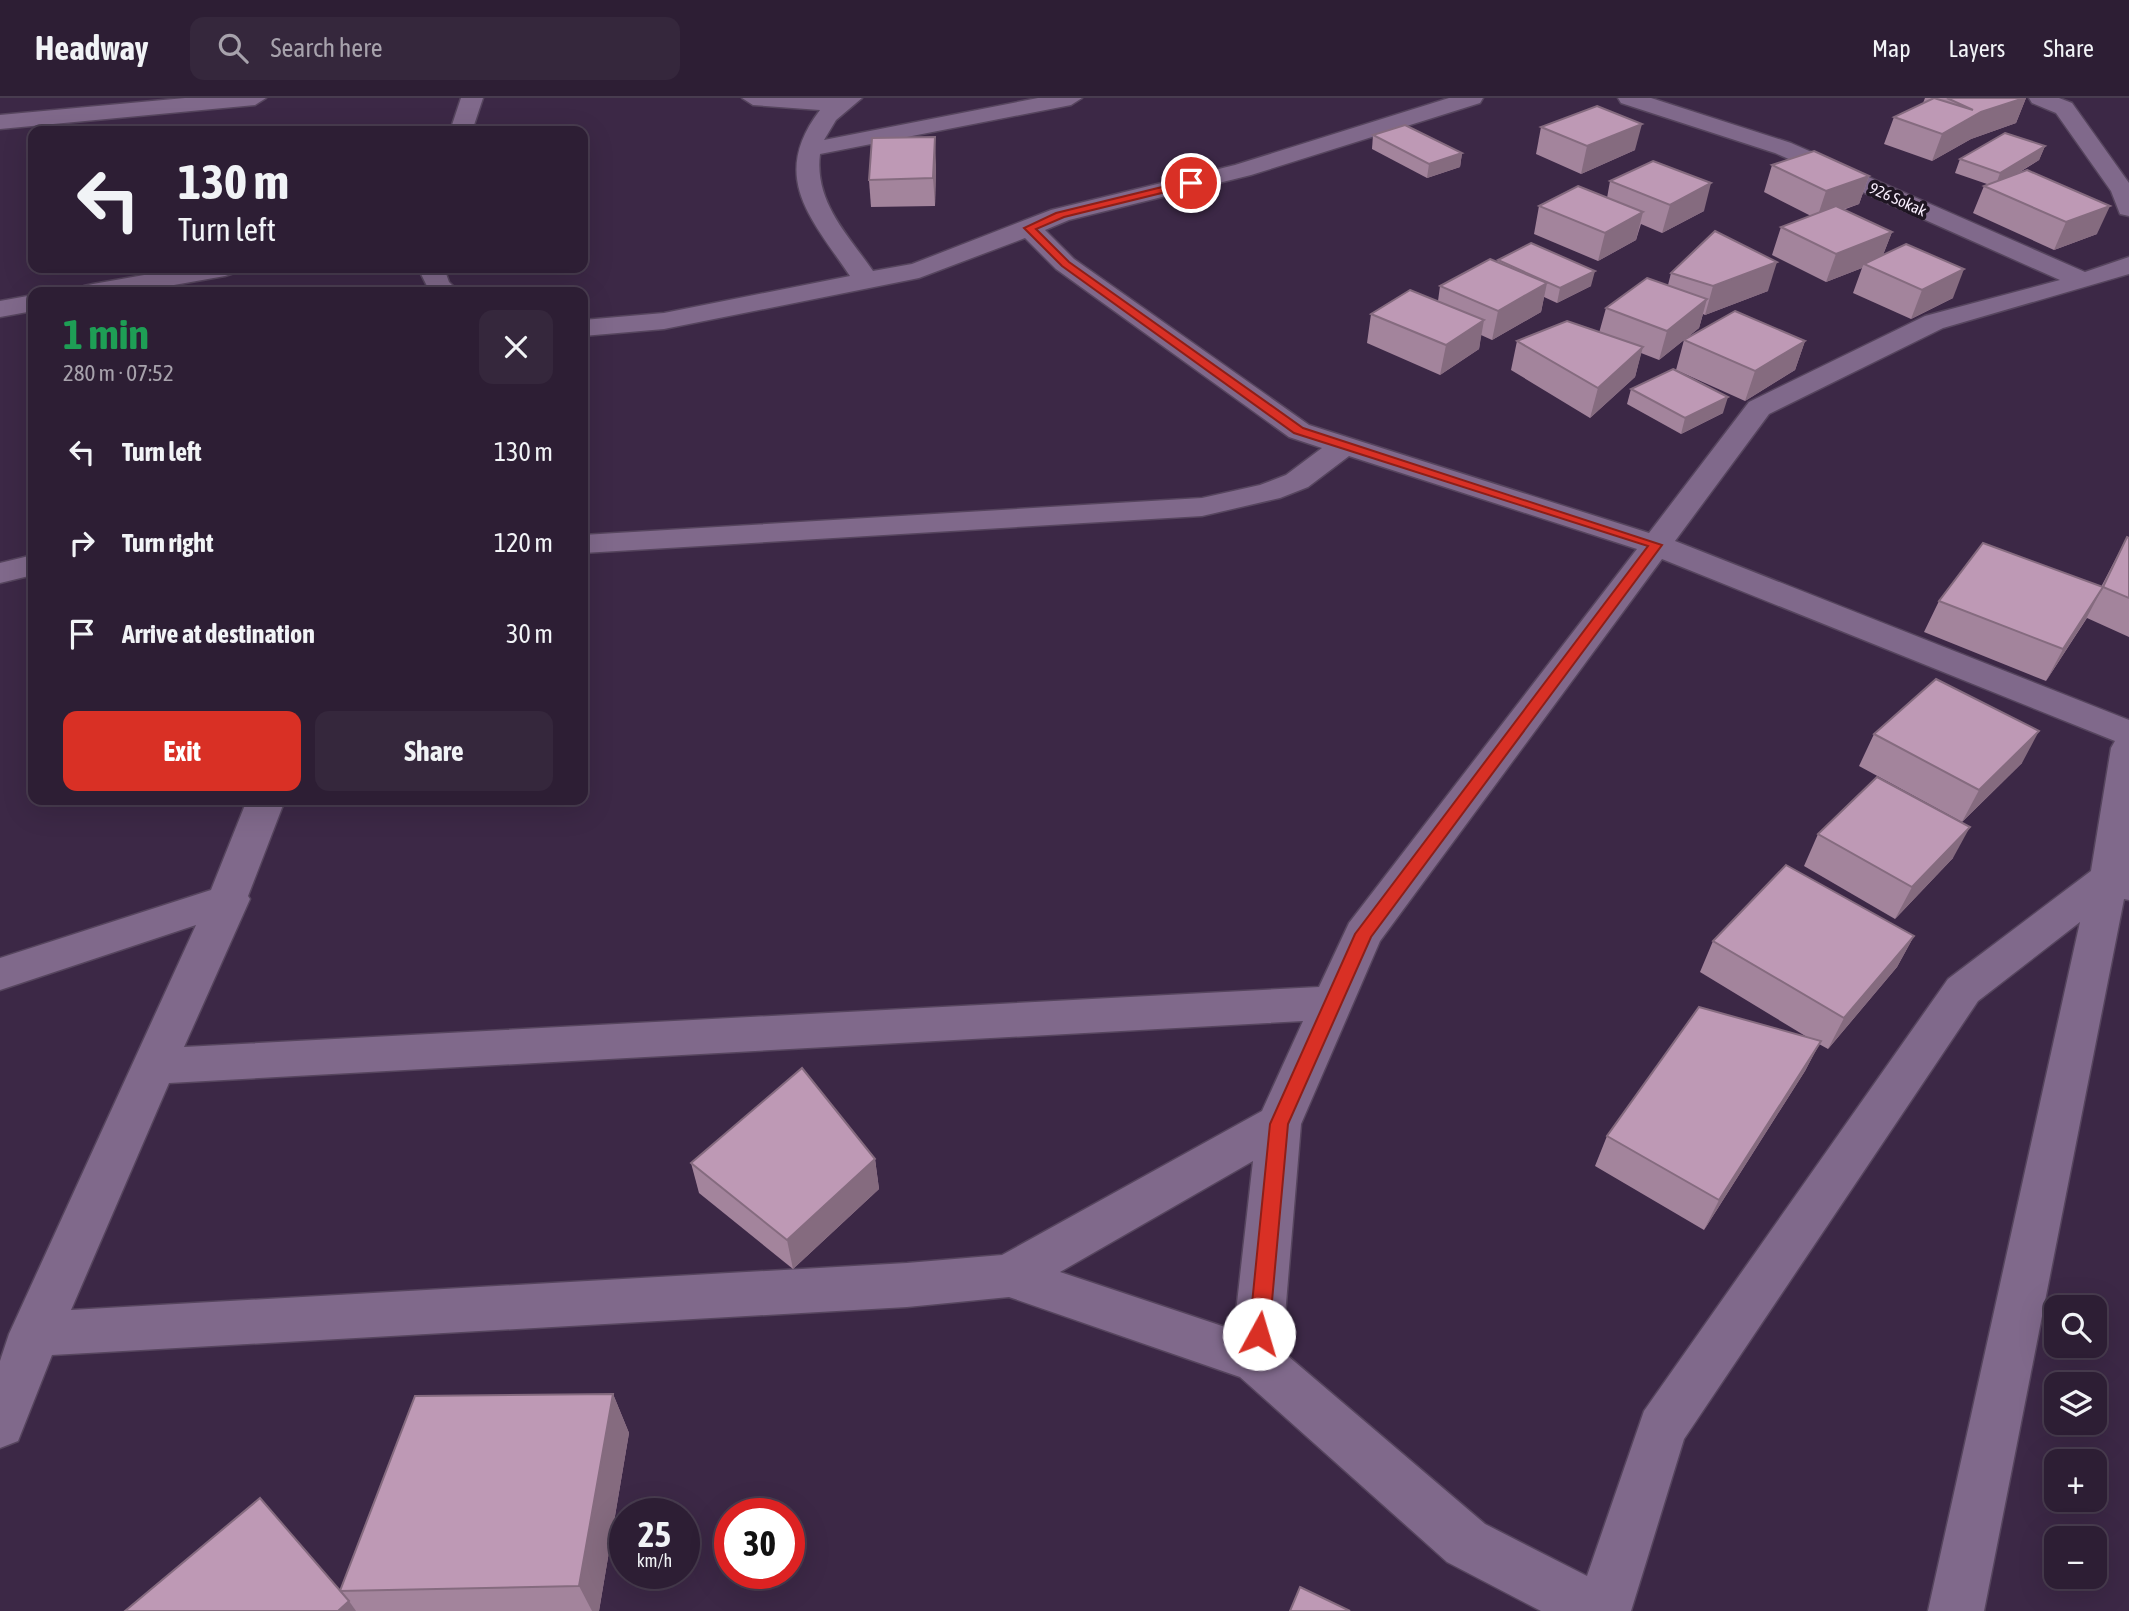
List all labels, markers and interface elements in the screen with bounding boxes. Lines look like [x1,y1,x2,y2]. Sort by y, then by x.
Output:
search box [190,17,680,80]
text: Headway [35,29,148,67]
icon: search [214,29,252,67]
text: Search here [270,33,383,63]
text: Map [1872,35,1911,62]
text: Layers [1949,35,2005,62]
text: Share [2043,35,2094,62]
text: 130 m [178,153,289,209]
pin [1161,153,1221,213]
icon: left [63,154,154,245]
icon: arrive [1172,164,1210,202]
street label: 926 Sokak [1867,178,1929,220]
text: Turn left [178,211,276,248]
text: 1 min [63,310,149,358]
button: close [479,310,553,384]
text: 280 m · 07:52 [63,360,174,386]
icon: left [63,433,101,471]
text: Turn left [122,437,202,467]
text: 130 m [494,437,553,467]
icon: right [63,524,101,562]
text: Turn right [122,528,213,558]
text: 120 m [494,528,553,558]
icon: arrive [63,615,101,653]
text: Arrive at destination [122,619,315,649]
text: 30 m [506,619,553,649]
button: Exit [63,711,301,791]
button: Share [315,711,553,791]
map controls [2044,1295,2107,1589]
button: search [2044,1295,2107,1358]
position arrow [1222,1297,1296,1371]
button: layers [2044,1372,2107,1435]
button: + [2044,1449,2107,1512]
speed limit sign: 30 [714,1498,805,1589]
text: 25 [638,1514,671,1554]
button: − [2044,1526,2107,1589]
text: km/h [637,1550,672,1571]

